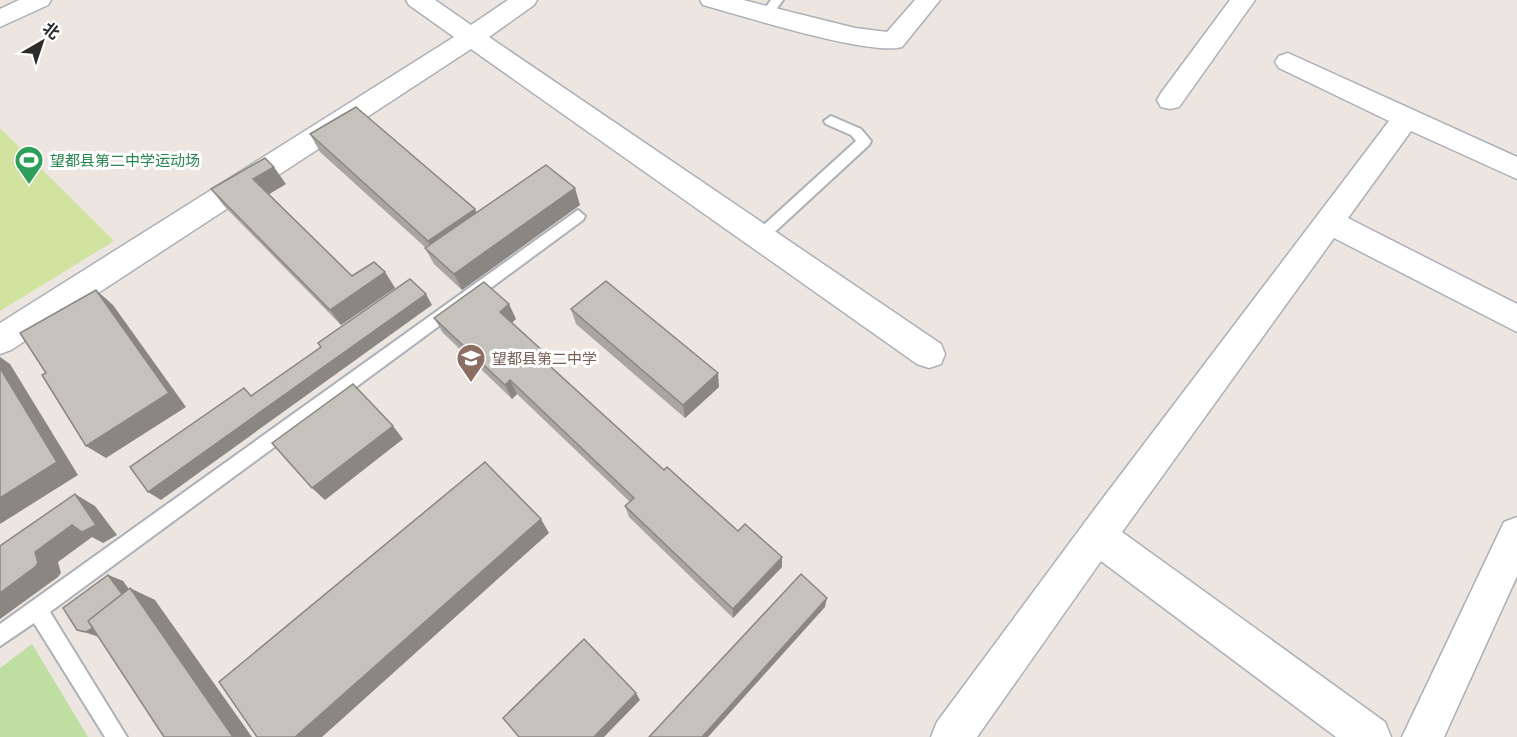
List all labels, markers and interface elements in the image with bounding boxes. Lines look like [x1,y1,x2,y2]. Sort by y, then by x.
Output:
north arrow [12,12,72,72]
text: 北 [40,18,64,42]
sports icon: 望都县第二中学运动场 [13,144,45,186]
place label: 望都县第二中学运动场 [50,151,200,169]
school or university icon: 望都县第二中学 [455,342,487,384]
place label: 望都县第二中学 [492,349,597,367]

